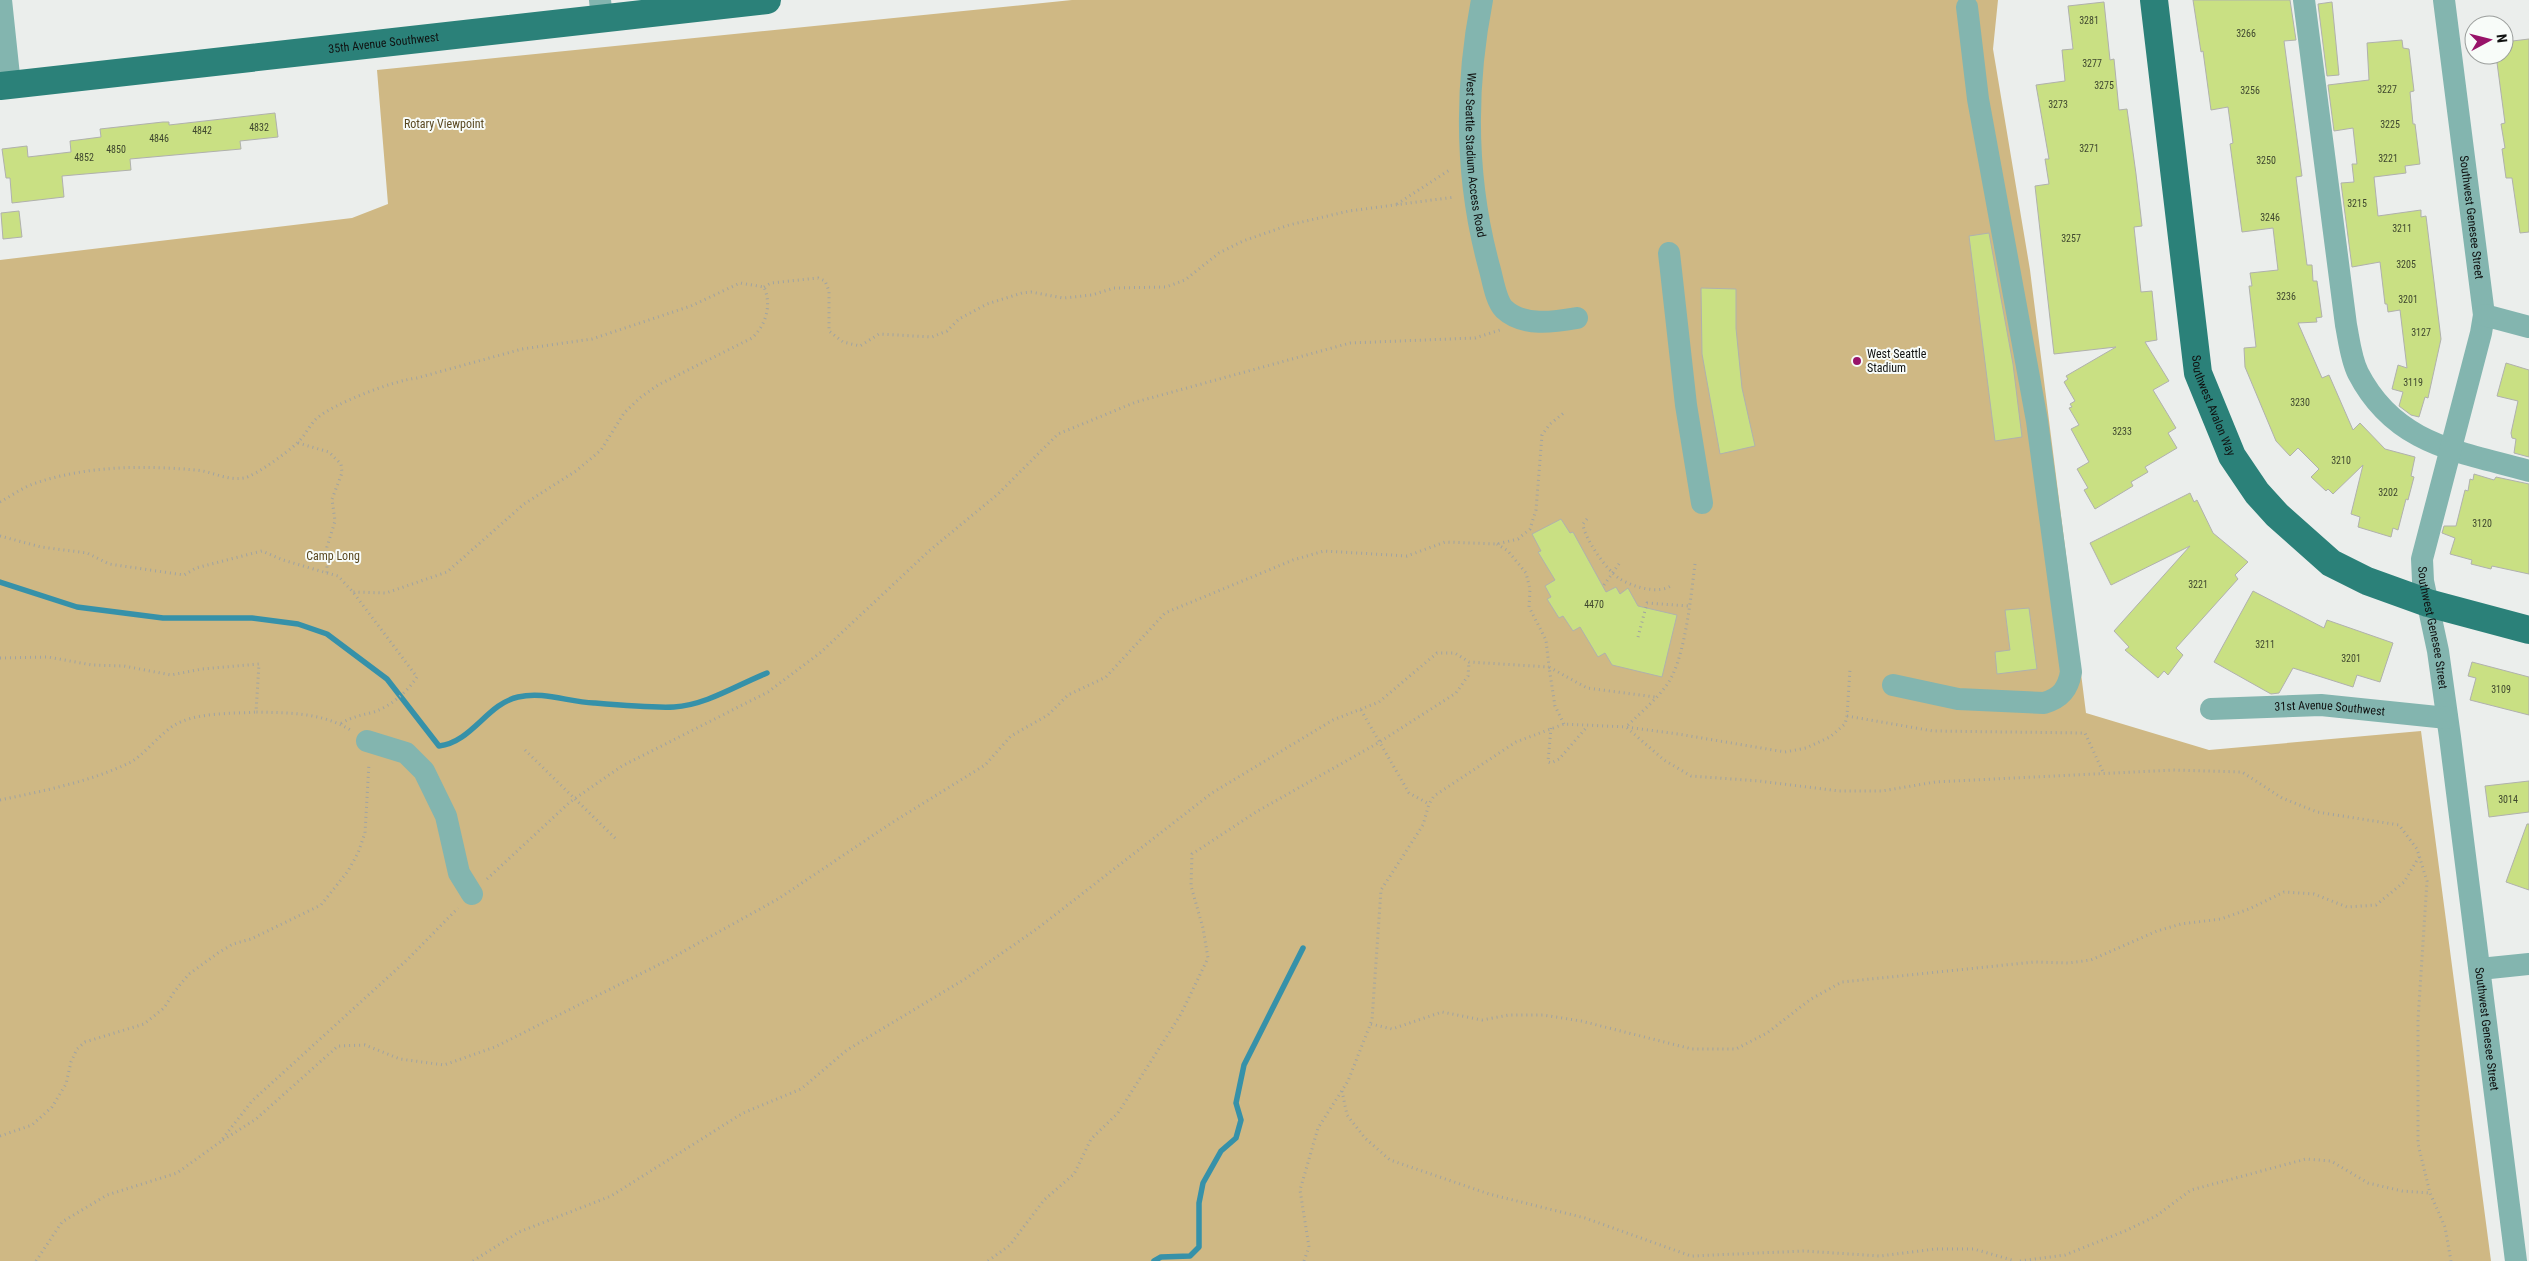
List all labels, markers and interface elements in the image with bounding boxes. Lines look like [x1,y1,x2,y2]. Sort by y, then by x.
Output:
house number: 3281 [2079,15,2099,26]
north arrow [2464,15,2514,65]
house number: 3266 [2236,28,2256,39]
street label: 35th Avenue Southwest [328,30,440,56]
text: N [2493,33,2510,44]
house number: 3277 [2082,58,2102,69]
street label: West Seattle Stadium Access Road [1463,72,1489,239]
house number: 3275 [2094,80,2114,91]
house number: 3227 [2377,84,2397,95]
house number: 3256 [2240,85,2260,96]
house number: 3273 [2048,99,2068,110]
park label: Rotary Viewpoint [404,117,485,131]
house number: 3225 [2380,119,2400,130]
house number: 4832 [249,122,269,133]
house number: 4842 [192,125,212,136]
house number: 4846 [149,133,169,144]
house number: 3271 [2079,143,2099,154]
house number: 4850 [106,144,126,155]
house number: 4852 [74,152,94,163]
house number: 3221 [2378,153,2398,164]
house number: 3250 [2256,155,2276,166]
street label: Southwest Genesee Street [2457,155,2486,280]
house number: 3215 [2347,198,2367,209]
house number: 3246 [2260,212,2280,223]
house number: 3211 [2392,223,2412,234]
house number: 3257 [2061,233,2081,244]
house number: 3205 [2396,259,2416,270]
house number: 3236 [2276,291,2296,302]
house number: 3201 [2398,294,2418,305]
house number: 3127 [2411,327,2431,338]
place label: West Seattle Stadium [1867,347,1927,375]
street label: Southwest Avalon Way [2189,354,2238,458]
marker: West Seattle Stadium [1851,355,1863,367]
house number: 3119 [2403,377,2423,388]
house number: 3230 [2290,397,2310,408]
house number: 3233 [2112,426,2132,437]
house number: 3210 [2331,455,2351,466]
house number: 3202 [2378,487,2398,498]
house number: 3120 [2472,518,2492,529]
park label: Camp Long [306,549,360,563]
street label: Southwest Genesee Street [2415,566,2450,690]
house number: 3221 [2188,579,2208,590]
house number: 4470 [1584,599,1604,610]
house number: 3211 [2255,639,2275,650]
house number: 3201 [2341,653,2361,664]
house number: 3109 [2491,684,2511,695]
street label: 31st Avenue Southwest [2274,698,2386,719]
house number: 3014 [2498,794,2518,805]
street label: Southwest Genesee Street [2472,966,2502,1092]

